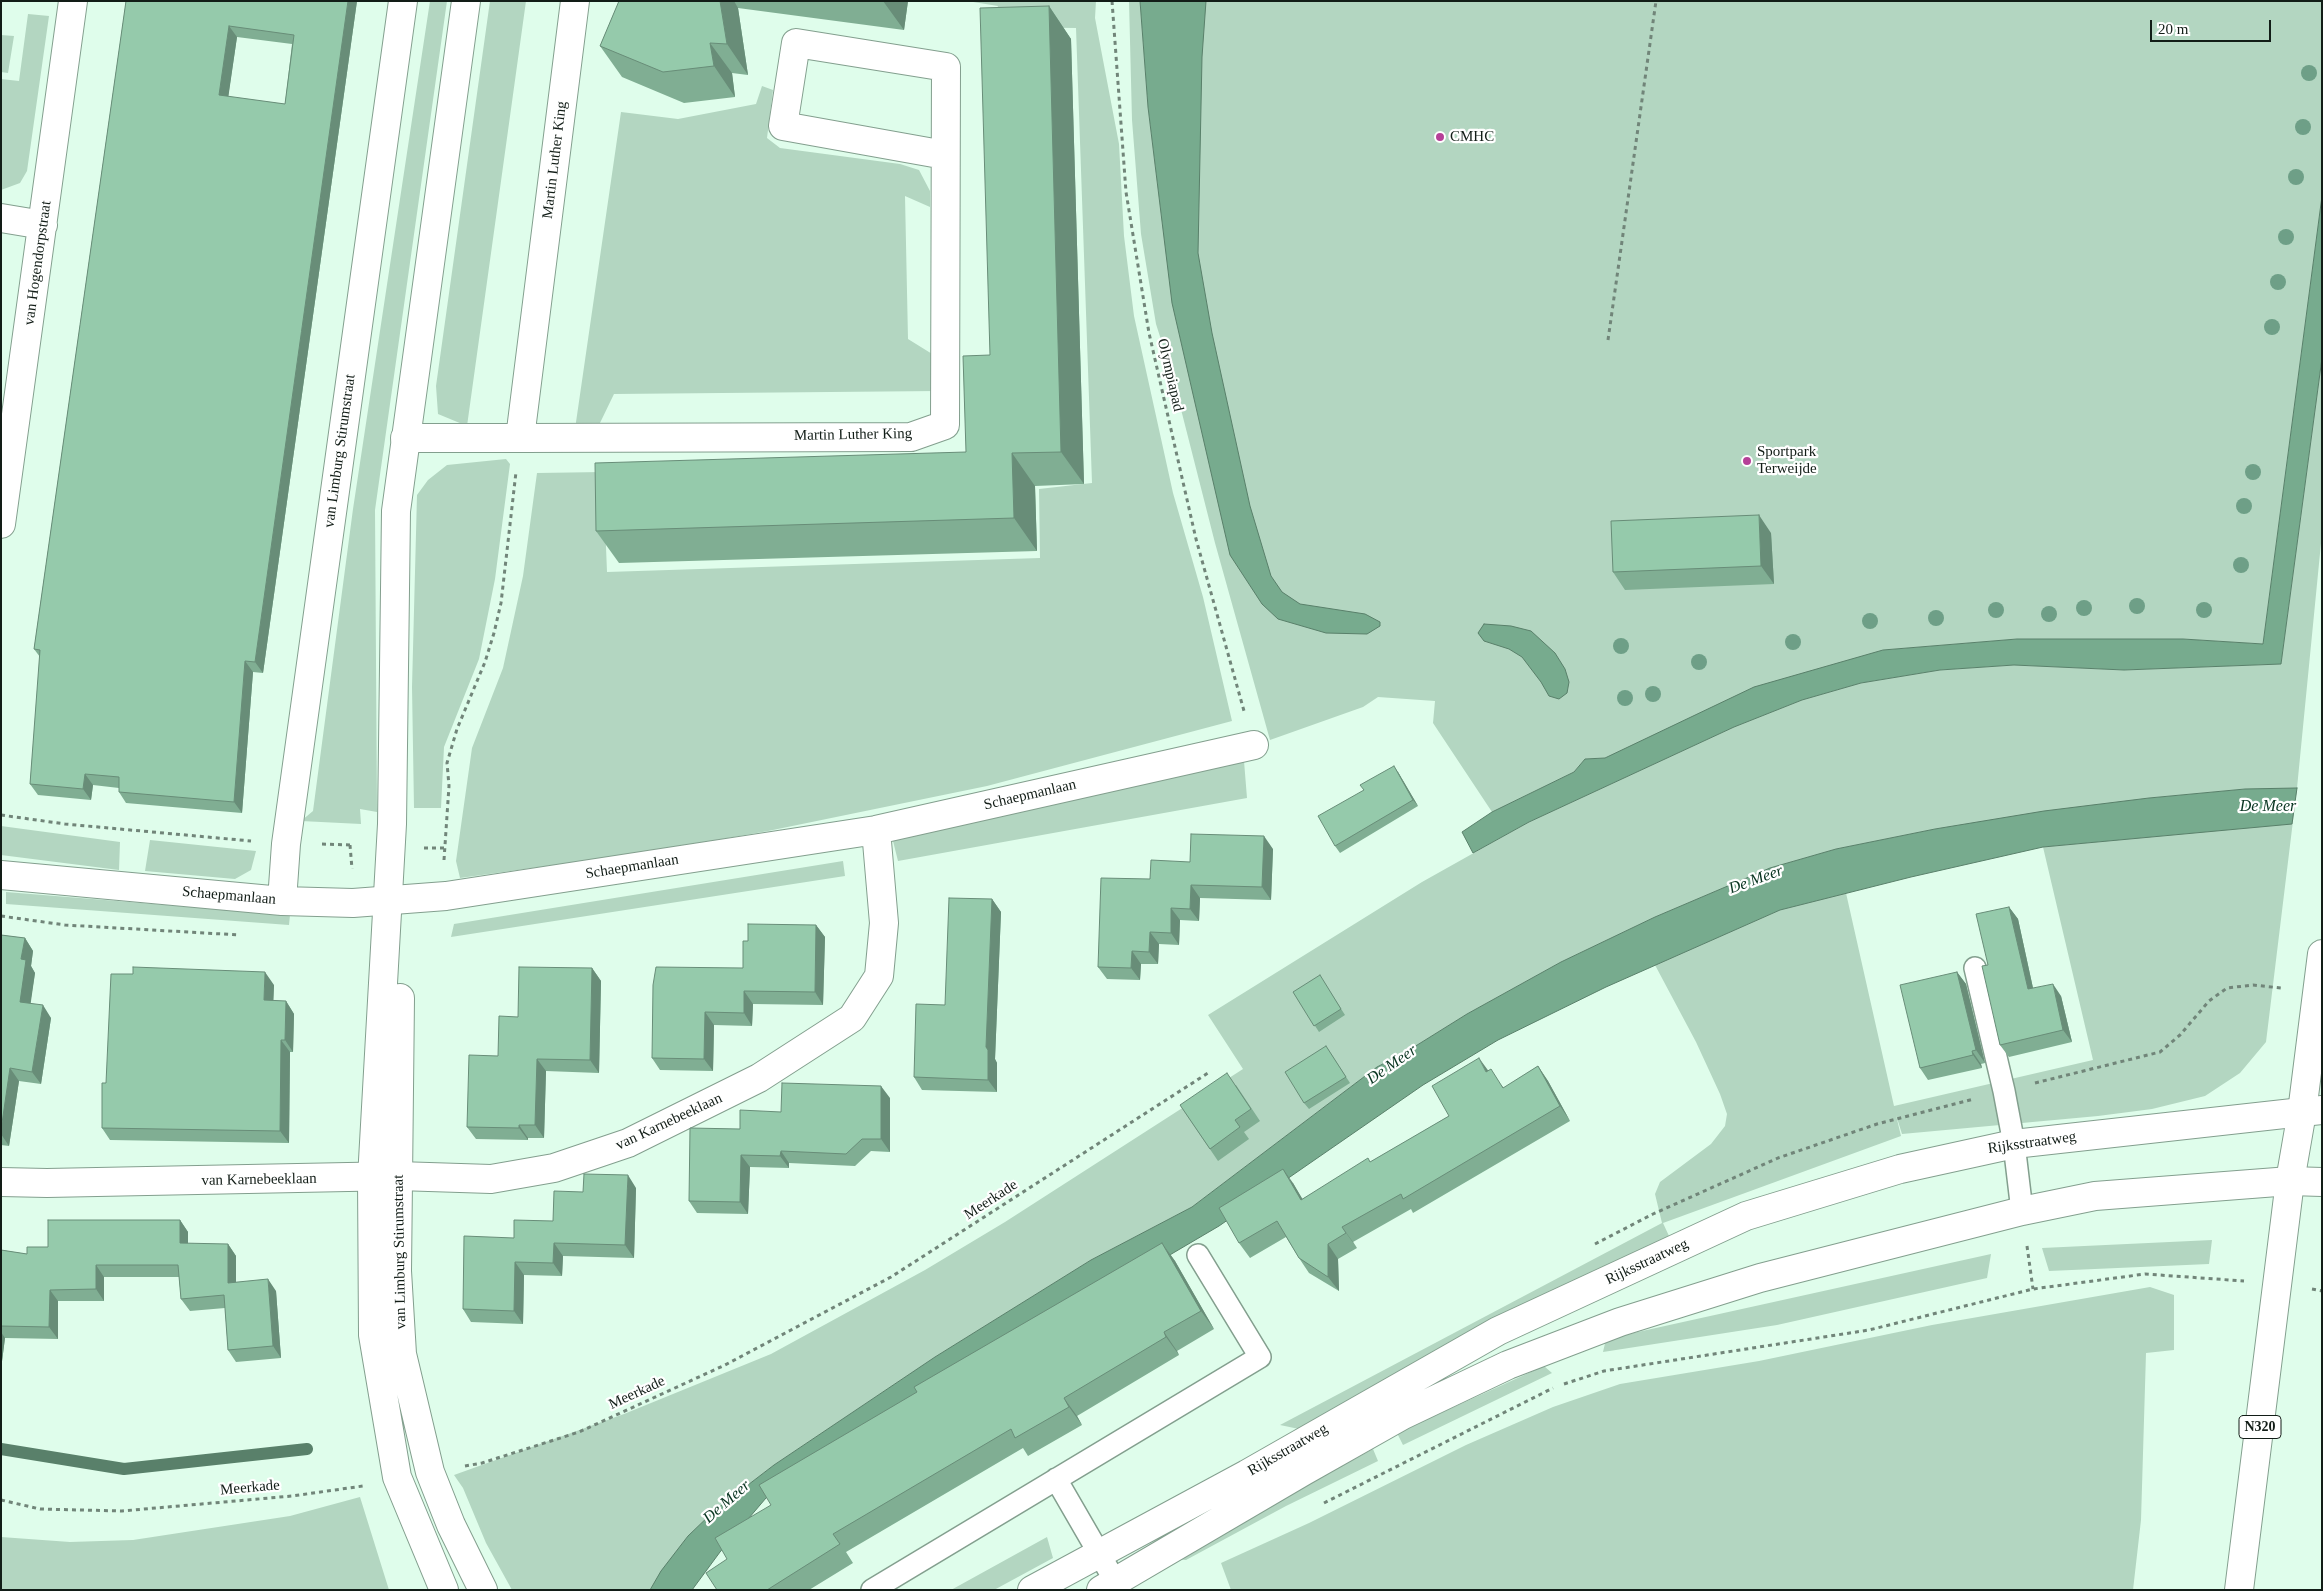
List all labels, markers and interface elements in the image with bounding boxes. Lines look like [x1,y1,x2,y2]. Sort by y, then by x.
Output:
scale bar [2153,10,2274,42]
text: 20 m [2158,21,2188,37]
street label: Martin Luther King [539,100,571,220]
place label: CMHC [1450,128,1494,146]
marker: CMHC [1434,131,1446,143]
street label: van Hogendorpstraat [20,200,56,326]
street label: Olympiapad [1153,337,1187,413]
street label: van Limburg Stirumstraat [320,373,360,529]
street label: Martin Luther King [794,425,912,445]
place label: Sportpark Terweijde [1757,443,1817,478]
marker: Sportpark Terweijde [1741,455,1753,467]
street label: Schaepmanlaan [982,776,1078,814]
water label: De Meer [2240,797,2296,817]
street label: Schaepmanlaan [584,851,680,883]
water label: De Meer [1726,861,1786,899]
street label: Schaepmanlaan [181,883,277,909]
water label: De Meer [1363,1041,1421,1089]
street label: van Karnebeeklaan [613,1089,725,1155]
street label: Rijksstraatweg [1987,1128,2077,1158]
street label: van Karnebeeklaan [201,1170,317,1190]
street label: van Limburg Stirumstraat [390,1175,410,1329]
street label: Meerkade [961,1176,1021,1224]
street label: Rijksstraatweg [1603,1235,1691,1289]
street label: Meerkade [606,1372,668,1414]
road number: N320 [2239,1415,2281,1438]
street label: Rijksstraatweg [1245,1420,1331,1480]
street label: Meerkade [219,1476,281,1500]
water label: De Meer [699,1476,755,1528]

